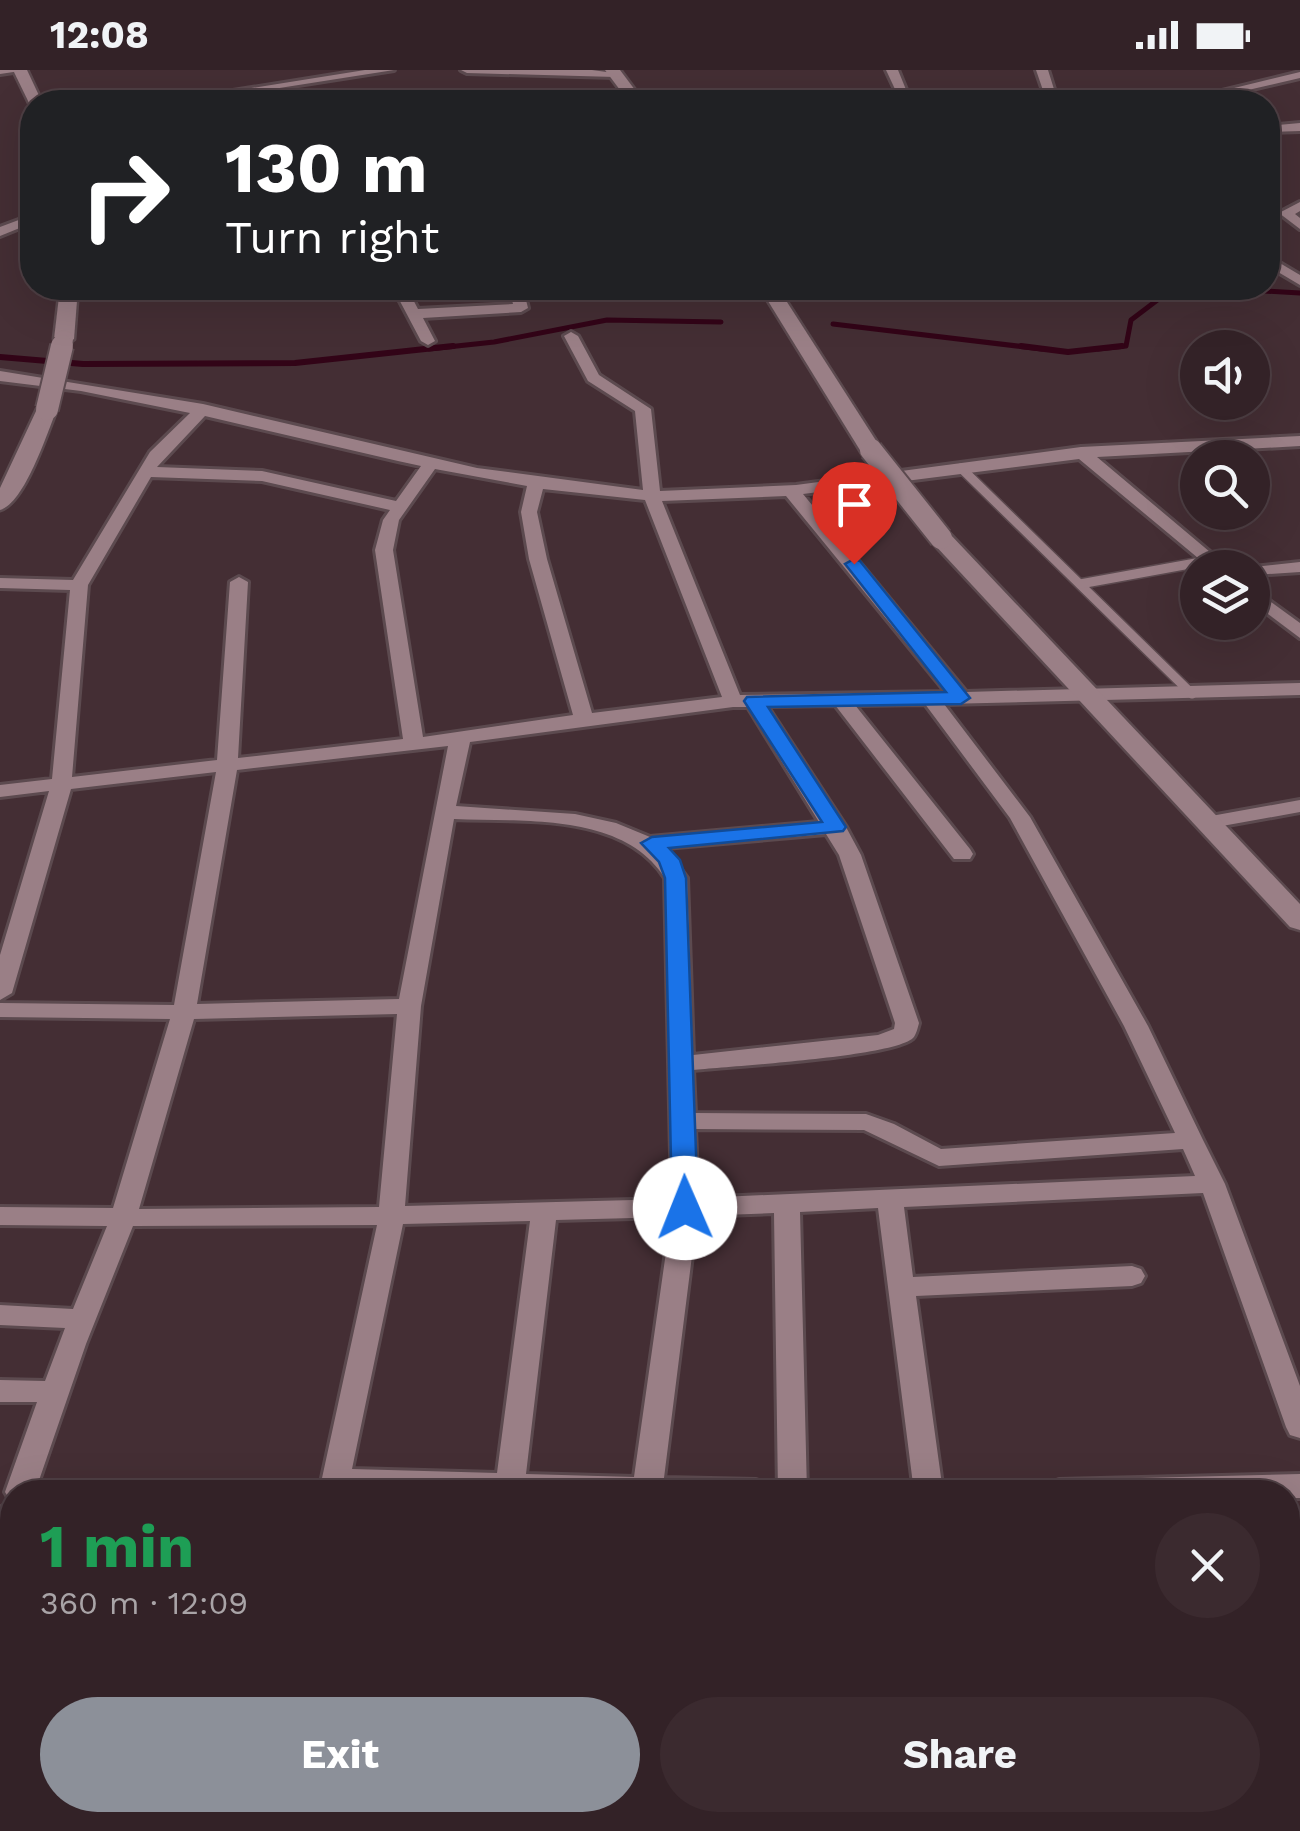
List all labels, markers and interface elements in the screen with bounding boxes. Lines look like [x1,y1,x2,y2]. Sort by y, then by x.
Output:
text: 12:08 [50,13,149,57]
text: 130 m [225,127,428,209]
icon: right [60,130,190,260]
text: Turn right [225,211,439,264]
map controls [1180,330,1270,640]
button: sound [1180,330,1270,420]
button: search [1180,440,1270,530]
pin [812,462,897,565]
icon: arrive [827,477,882,532]
button: layers [1180,550,1270,640]
position arrow [633,1156,737,1260]
text: 1 min [40,1511,194,1582]
button: close [1155,1513,1260,1618]
text: 360 m · 12:09 [40,1584,248,1622]
button: Exit [40,1697,640,1812]
button: Share [660,1697,1260,1812]

